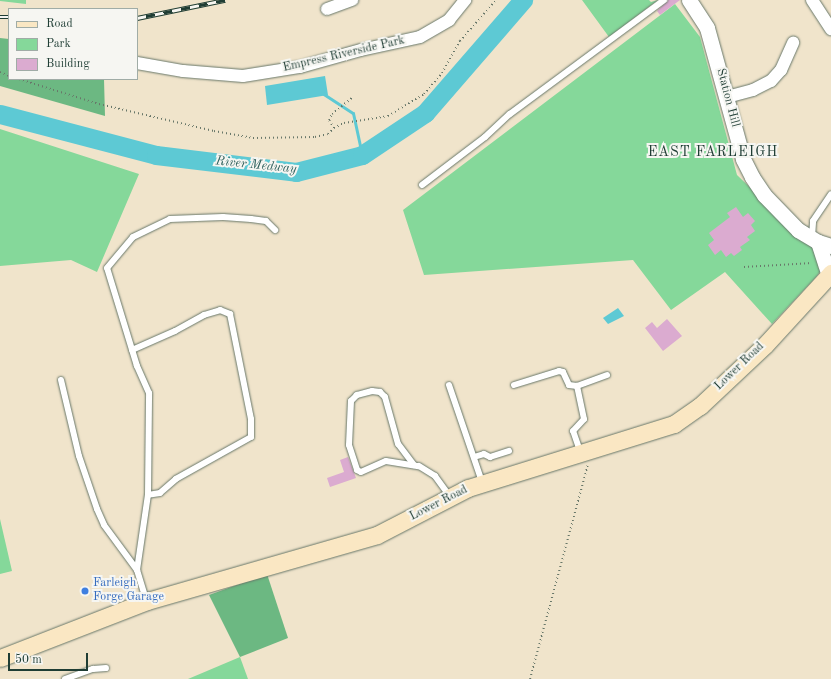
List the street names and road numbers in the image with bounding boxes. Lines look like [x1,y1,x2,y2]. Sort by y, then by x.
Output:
street label: Empress Riverside Park [282,34,406,76]
street label: Station Hill [712,67,742,129]
street label: Lower Road [712,340,768,394]
street label: Lower Road [408,483,470,525]

